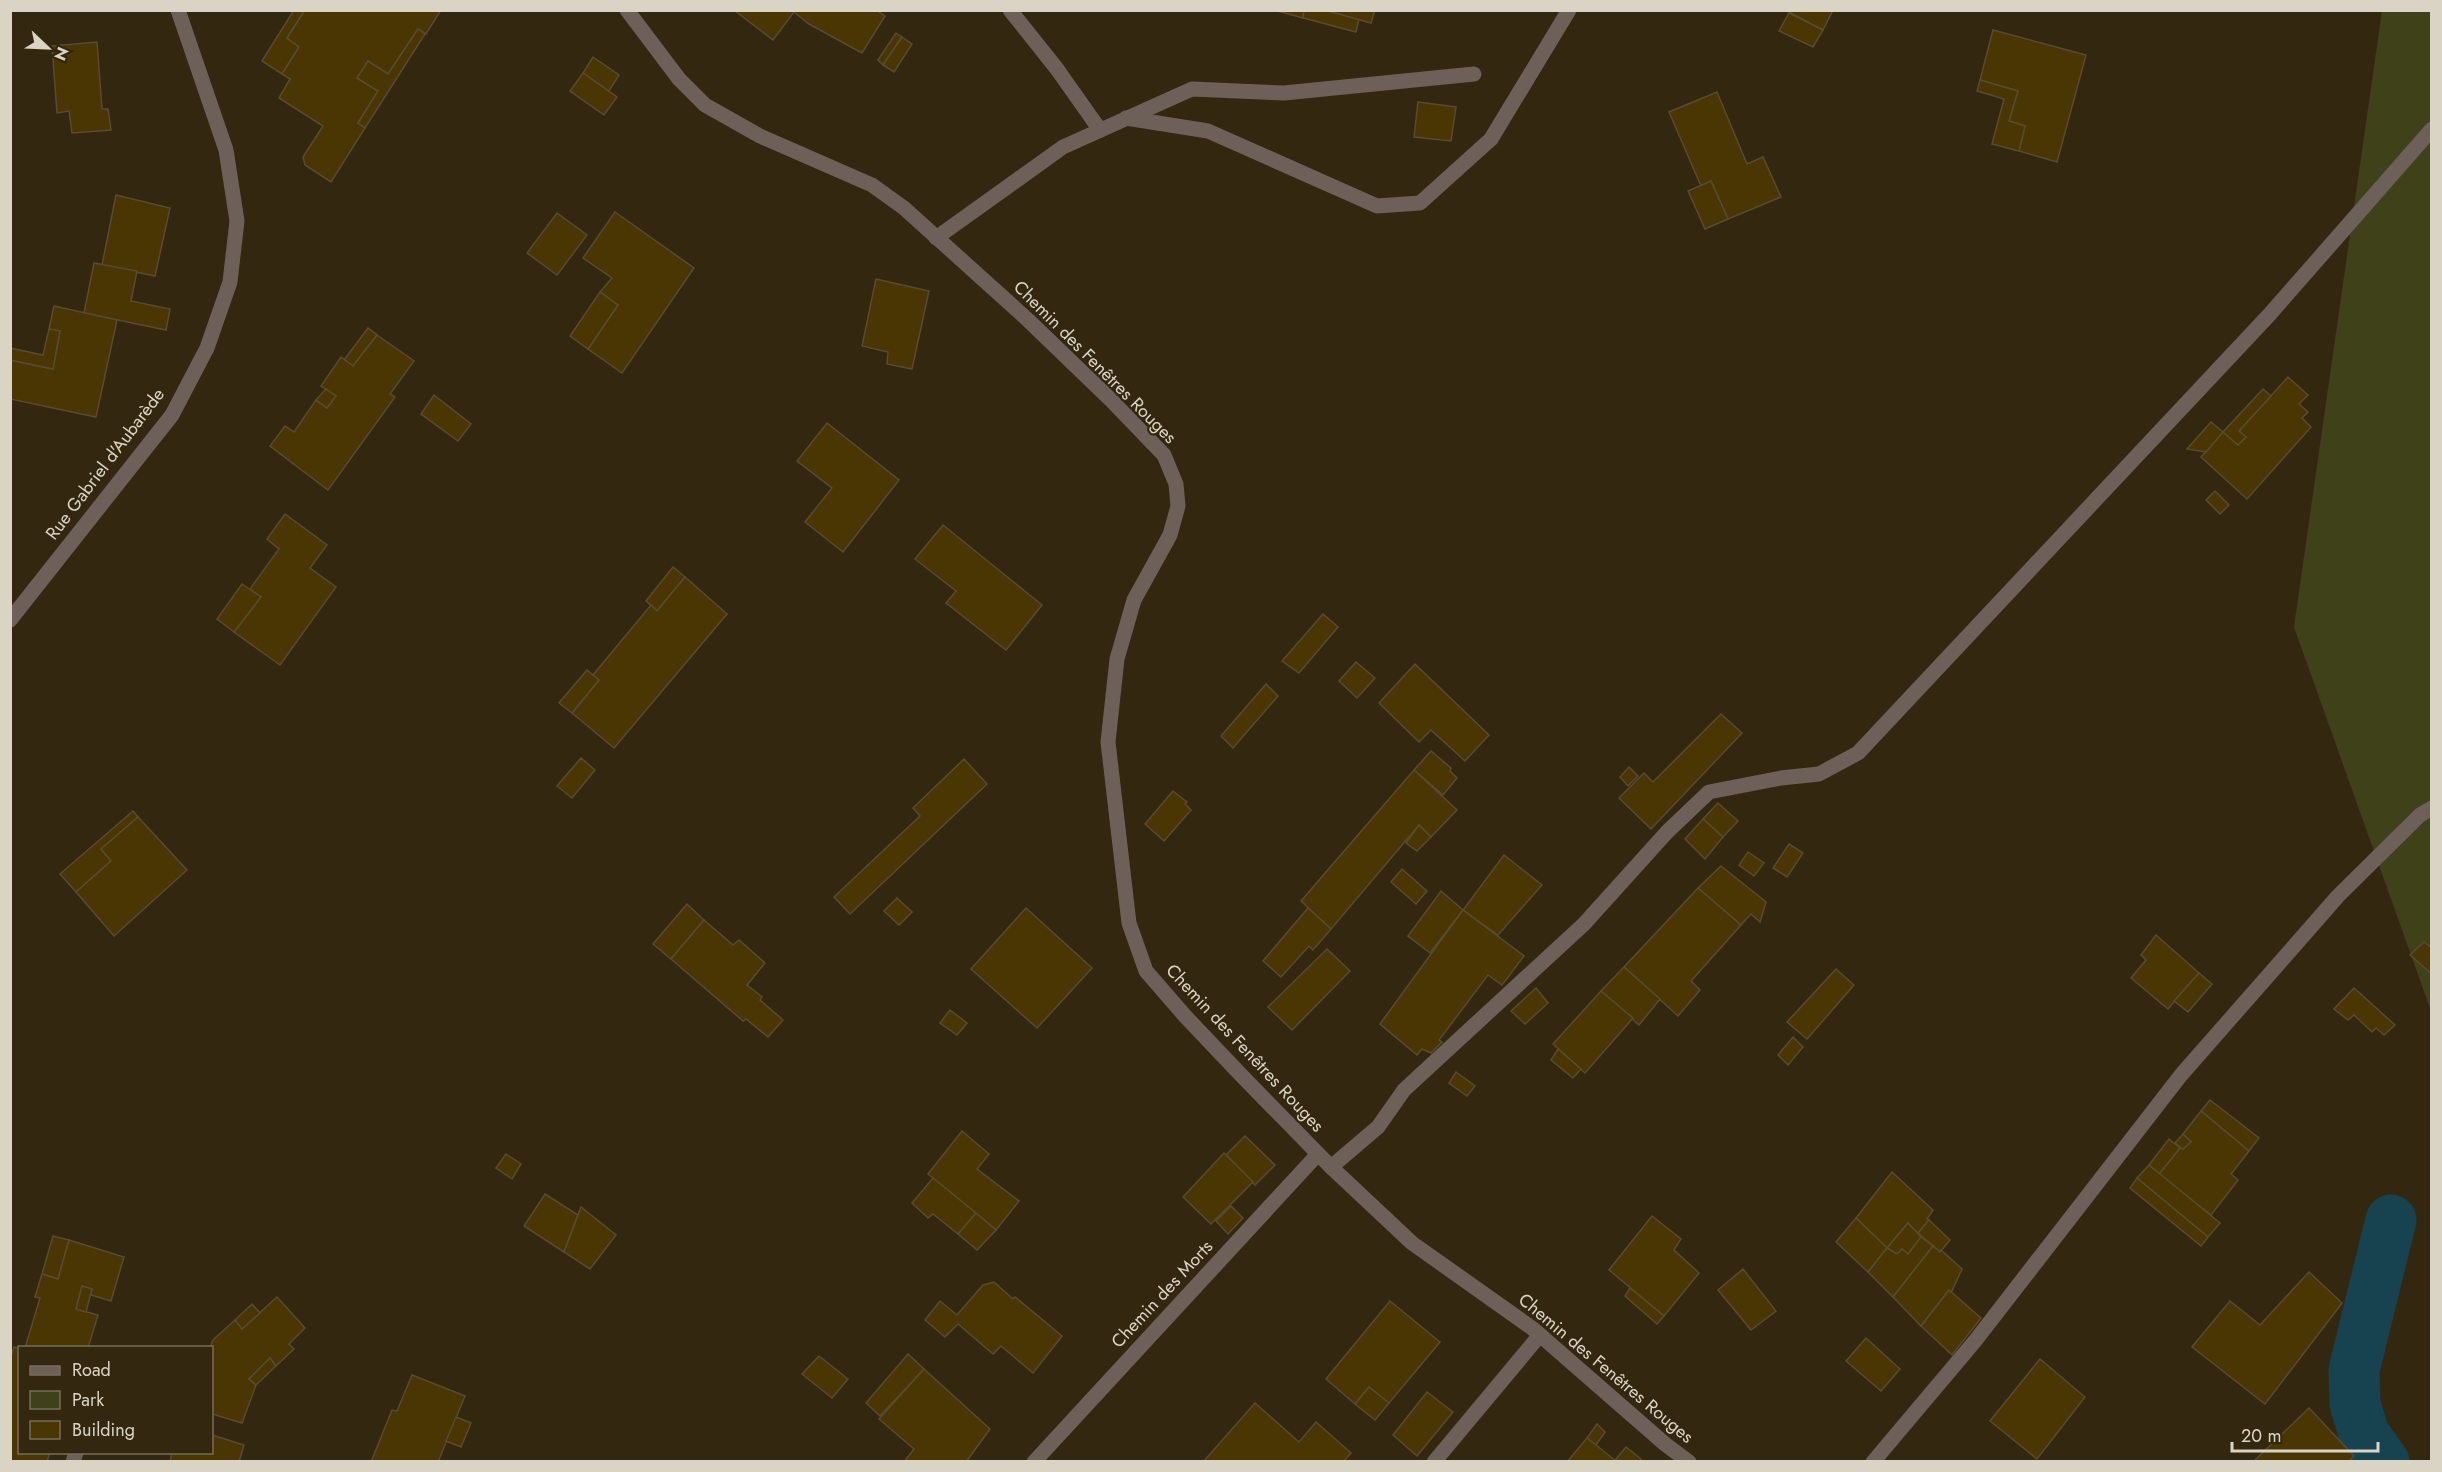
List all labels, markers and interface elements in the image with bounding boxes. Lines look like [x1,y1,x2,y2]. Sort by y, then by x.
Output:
north arrow [18,18,78,78]
text: N [48,43,74,64]
street label: Chemin des Fenêtres Rouges [1007,274,1183,450]
street label: Rue Gabriel d'Aubarède [39,383,171,545]
street label: Chemin des Fenêtres Rouges [1160,958,1330,1138]
street label: Chemin des Morts [1105,1234,1219,1354]
street label: Chemin des Fenêtres Rouges [1513,1287,1699,1449]
legend [18,1346,213,1454]
text: Road [72,1357,111,1383]
text: Park [72,1387,104,1413]
scale bar [2232,1415,2378,1453]
text: Building [72,1417,135,1443]
text: 20 m [2241,1423,2281,1449]

